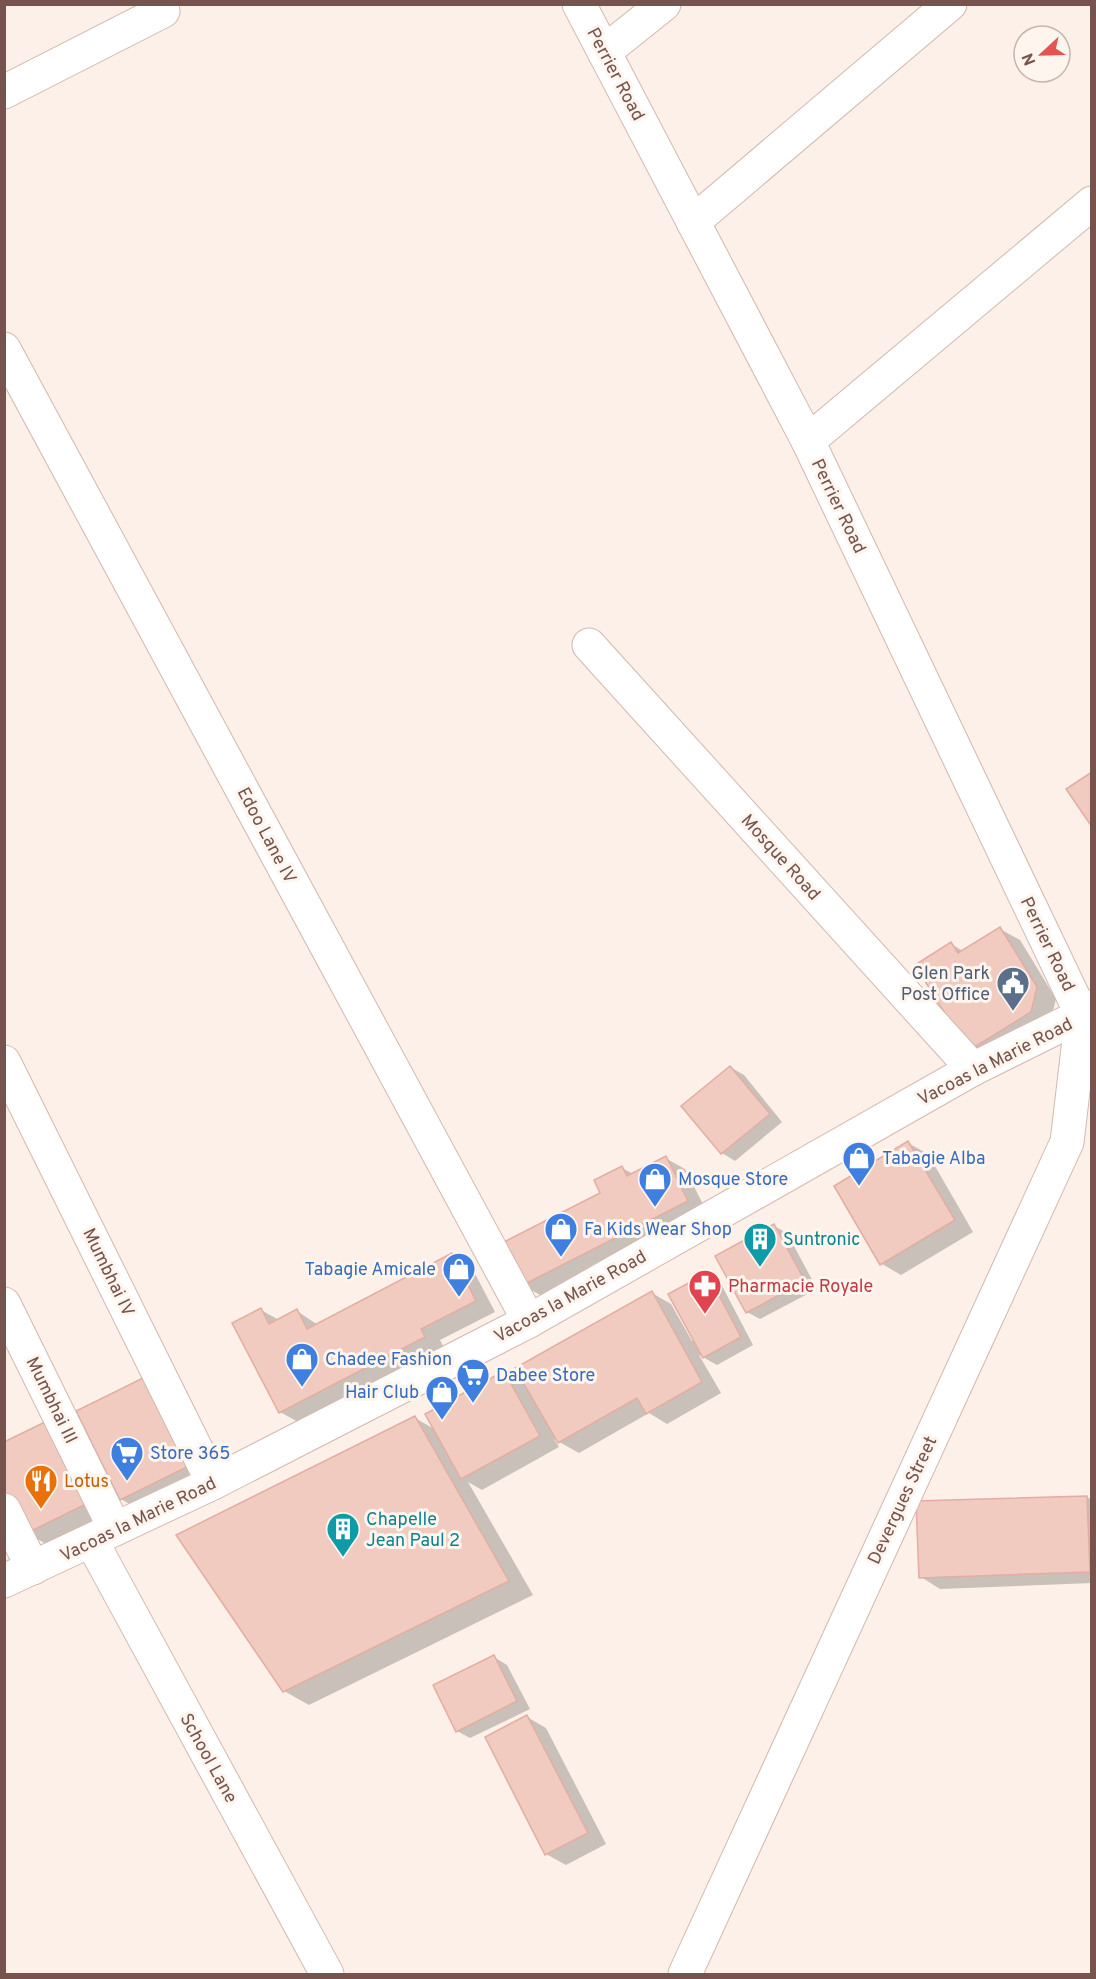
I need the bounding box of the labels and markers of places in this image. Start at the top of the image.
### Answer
place label: Glen Park Post Office [901,963,990,1007]
public building icon: Glen Park Post Office [995,965,1031,1012]
shop icon: Tabagie Alba [841,1140,877,1187]
place label: Tabagie Alba [882,1148,986,1171]
shop icon: Mosque Store [637,1161,673,1208]
place label: Mosque Store [678,1169,788,1192]
shop icon: Fa Kids Wear Shop [543,1211,579,1258]
place label: Fa Kids Wear Shop [584,1219,732,1242]
building icon: Suntronic [742,1221,778,1268]
place label: Suntronic [783,1229,860,1252]
shop icon: Tabagie Amicale [441,1251,477,1298]
place label: Tabagie Amicale [304,1259,436,1282]
pharmacy icon: Pharmacie Royale [687,1268,723,1315]
place label: Pharmacie Royale [728,1276,873,1299]
shop icon: Chadee Fashion [284,1341,320,1388]
place label: Chadee Fashion [325,1349,452,1372]
supermarket icon: Dabee Store [455,1357,491,1404]
place label: Dabee Store [496,1365,595,1388]
shop icon: Hair Club [424,1374,460,1421]
place label: Hair Club [345,1382,419,1405]
supermarket icon: Store 365 [109,1435,145,1482]
place label: Store 365 [150,1443,230,1466]
restaurant icon: Lotus [23,1463,59,1510]
place label: Lotus [64,1471,109,1494]
place label: Chapelle Jean Paul 2 [366,1509,460,1553]
building icon: Chapelle Jean Paul 2 [325,1511,361,1558]

